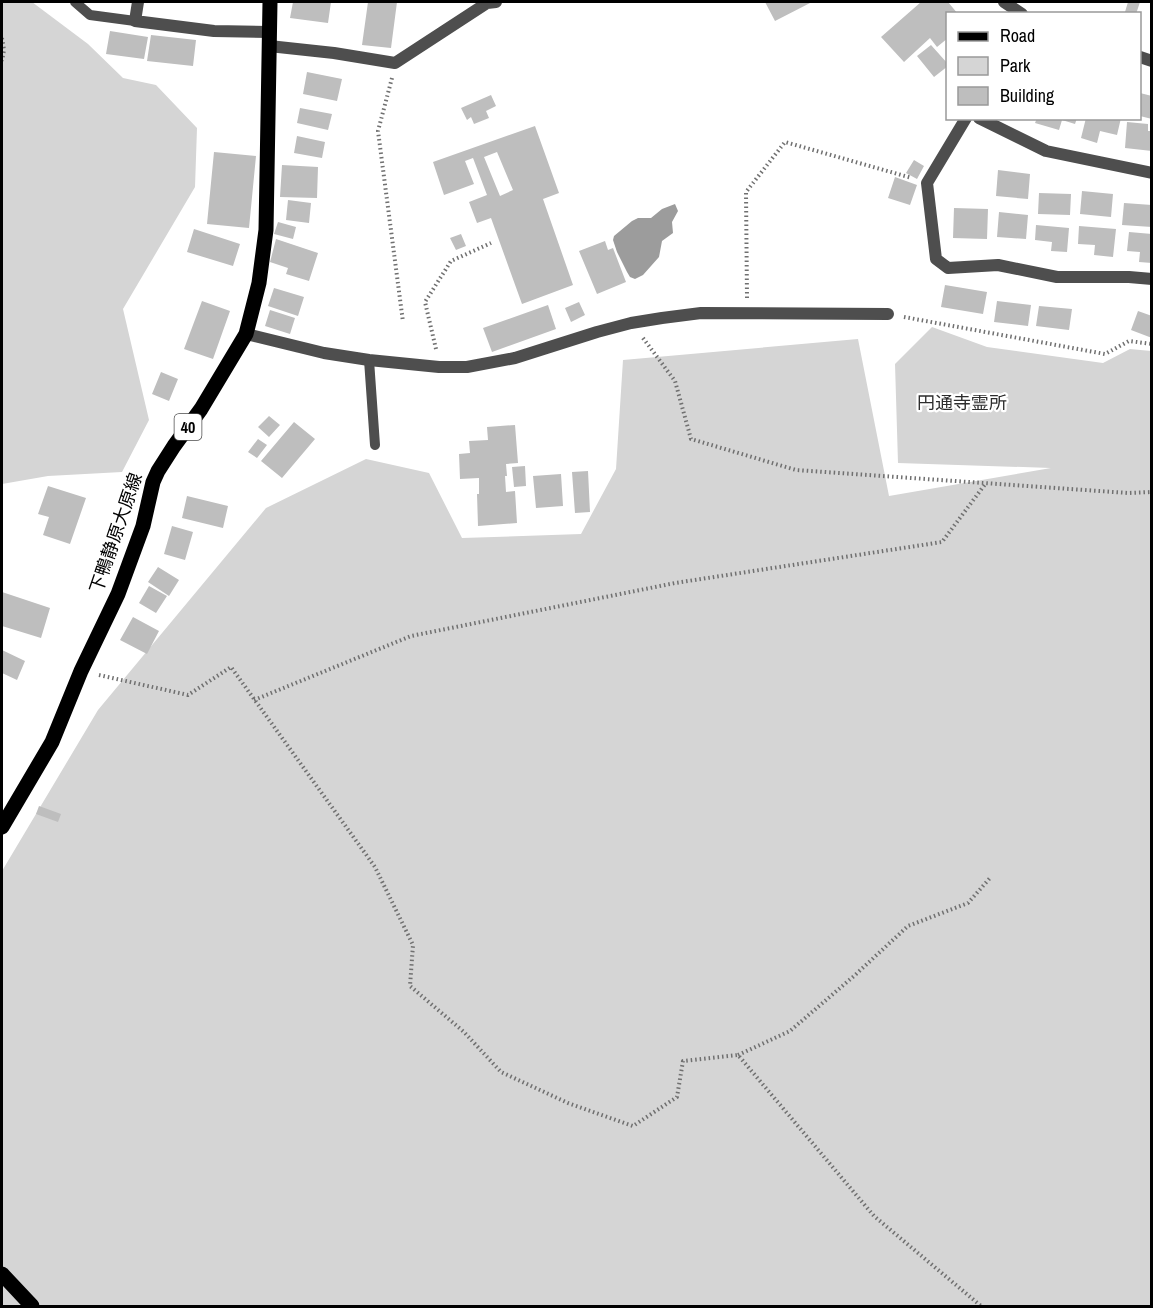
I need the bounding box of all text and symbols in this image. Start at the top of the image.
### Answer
legend [946,12,1141,120]
text: Road [1000,23,1035,48]
text: Park [1000,53,1031,78]
text: Building [1000,83,1055,108]
park label: 円通寺霊所 [917,390,1007,415]
road number: 40 [174,414,201,440]
street label: 下鴨静原大原線 [83,469,148,596]

